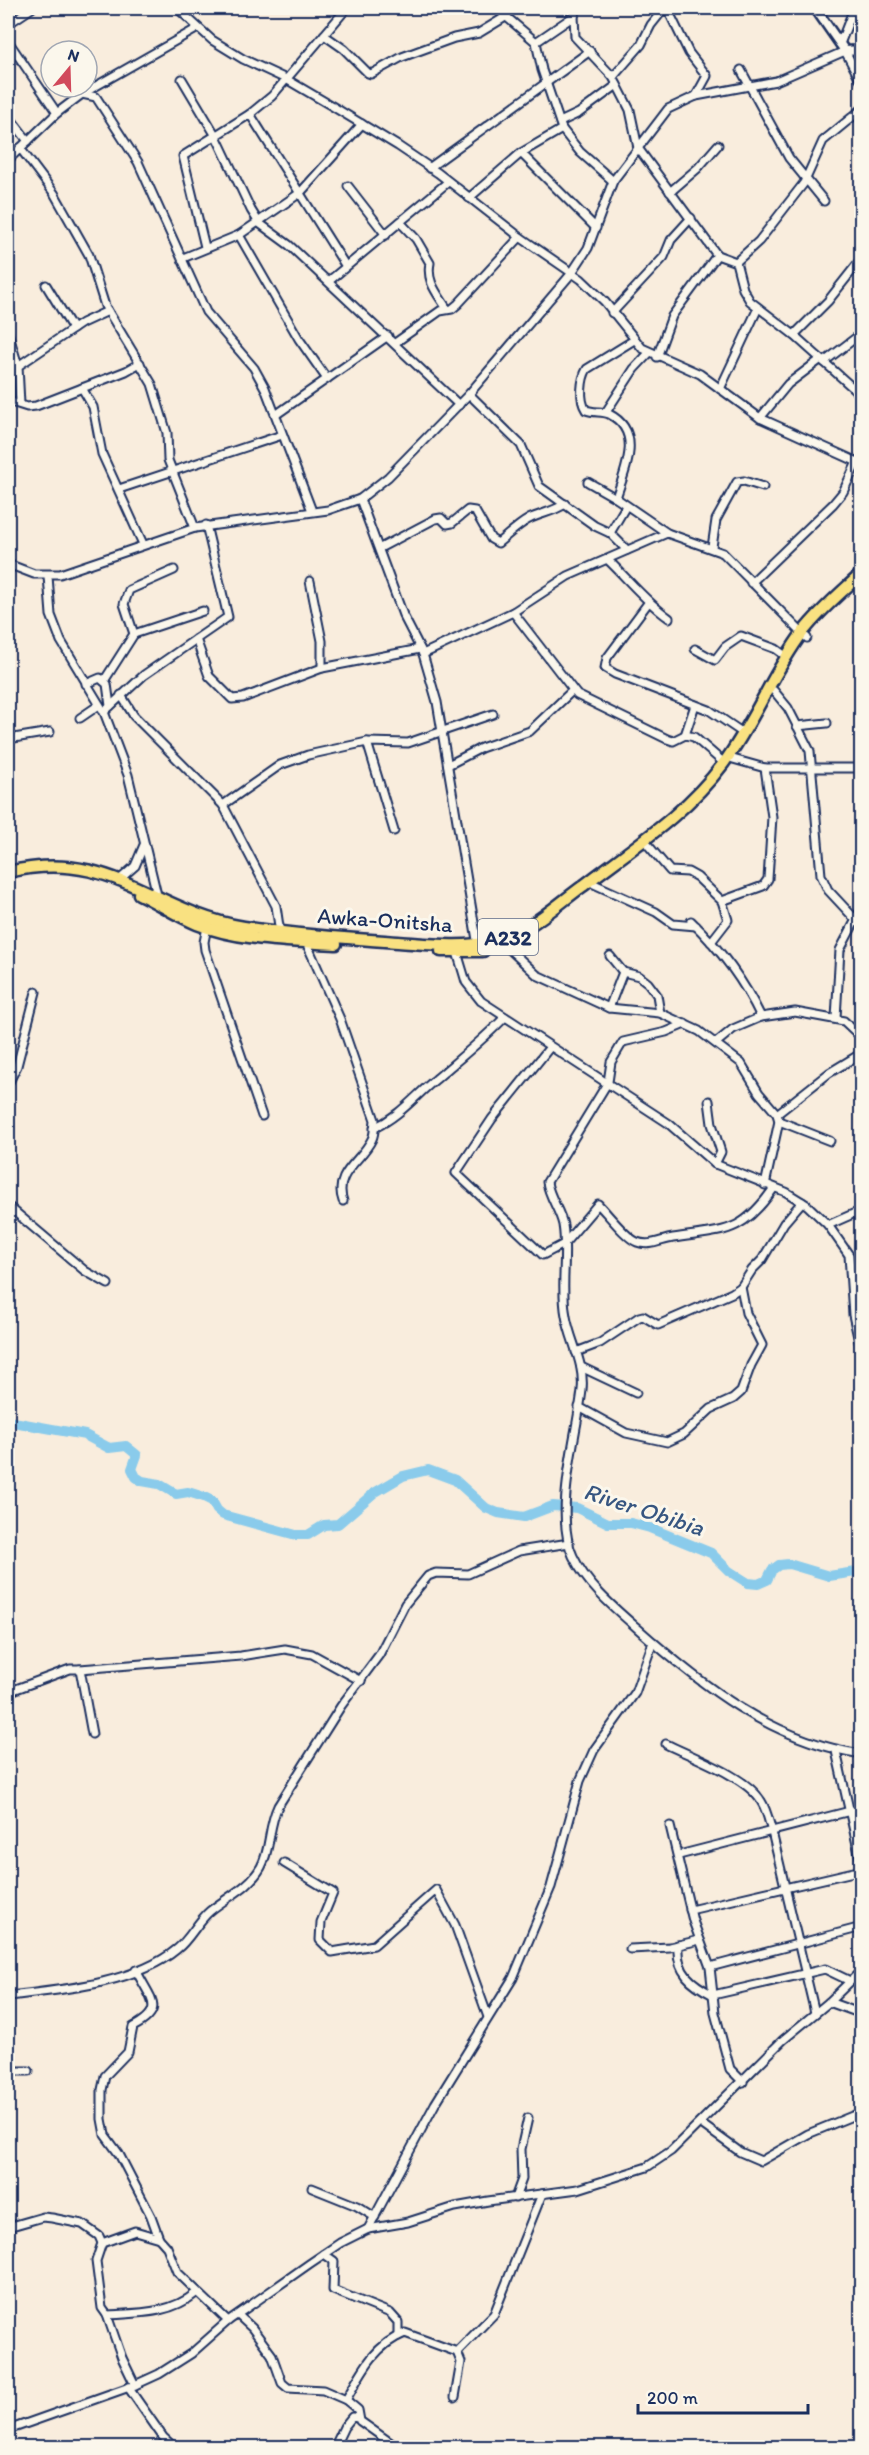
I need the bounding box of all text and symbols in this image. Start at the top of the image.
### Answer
north arrow [39,39,99,99]
text: N [66,45,82,66]
street label: Awka-Onitsha [317,902,454,938]
road number: A232 [478,919,538,955]
water label: River Obibia [581,1476,709,1542]
scale bar [638,2377,808,2415]
text: 200 m [647,2387,698,2409]

